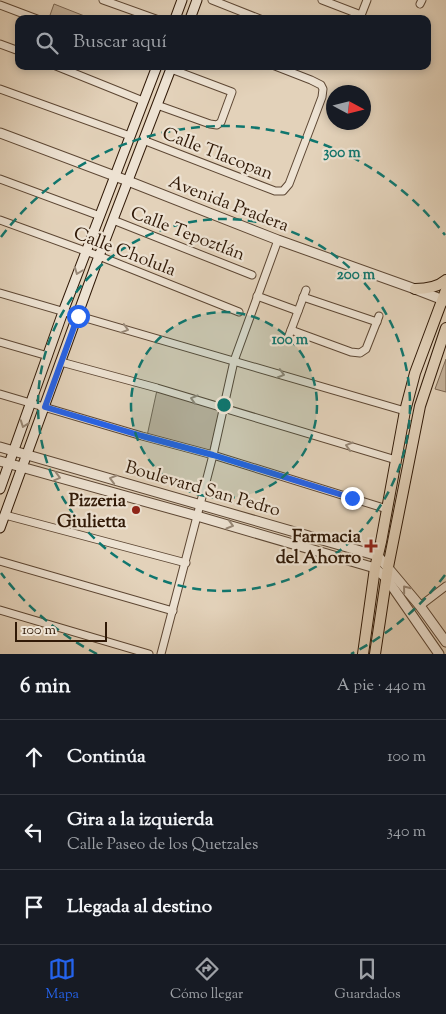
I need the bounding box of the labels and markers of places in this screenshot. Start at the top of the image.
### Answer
centre of rings [215,396,233,414]
place label: Pizzeria Giulietta [57,489,127,536]
marker: Pizzeria Giulietta [130,504,142,516]
place label: Farmacia del Ahorro [276,525,362,572]
marker: Farmacia del Ahorro [365,540,377,552]

